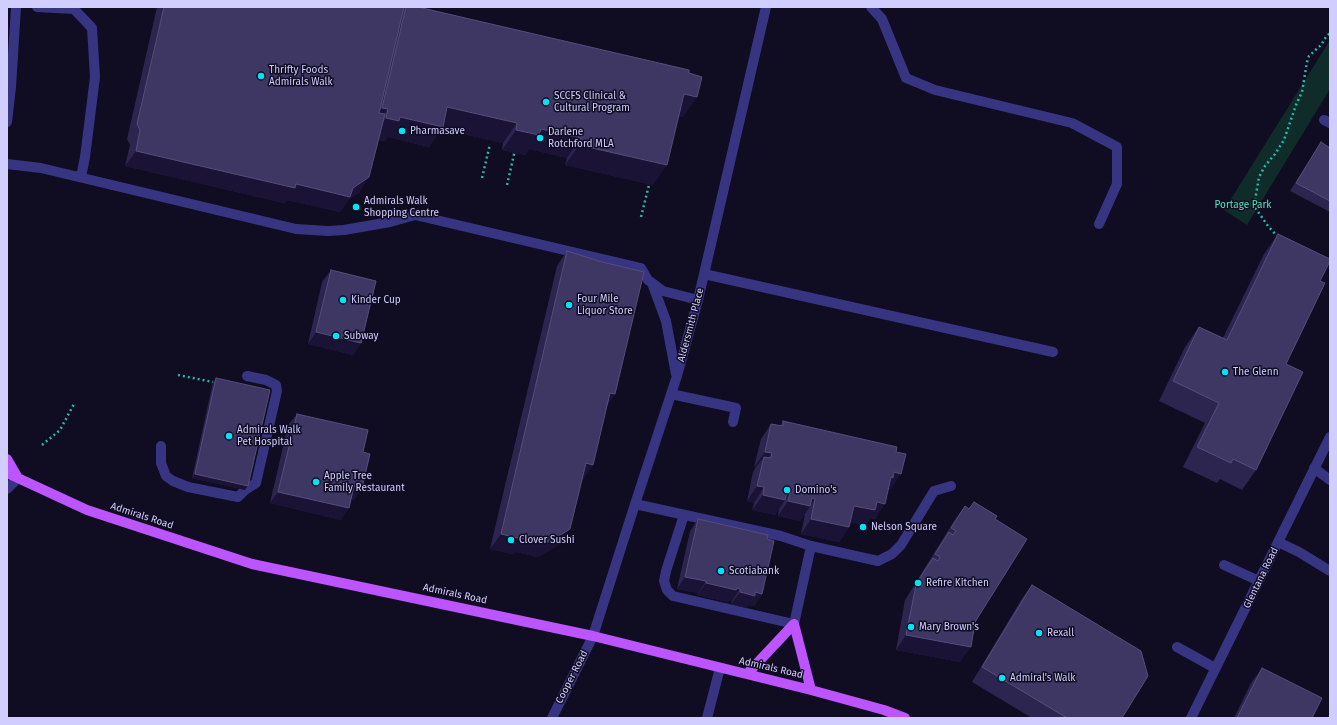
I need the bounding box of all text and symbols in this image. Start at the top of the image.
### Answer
place label: Thrifty Foods Admirals Walk [269,64,333,88]
marker: Thrifty Foods Admirals Walk [256,71,266,81]
place label: SCCFS Clinical & Cultural Program [554,90,630,114]
marker: SCCFS Clinical & Cultural Program [541,97,551,107]
place label: Pharmasave [410,125,465,137]
marker: Pharmasave [397,126,407,136]
place label: Darlene Rotchford MLA [548,126,614,150]
marker: Darlene Rotchford MLA [535,133,545,143]
place label: Admirals Walk Shopping Centre [364,195,439,218]
park label: Portage Park [1215,199,1271,211]
marker: Admirals Walk Shopping Centre [351,202,361,212]
street label: Aldersmith Place [675,287,707,363]
place label: Four Mile Liquor Store [577,293,633,316]
place label: Kinder Cup [351,294,401,306]
marker: Kinder Cup [338,295,348,305]
marker: Four Mile Liquor Store [564,300,574,310]
place label: Subway [344,330,378,342]
marker: Subway [331,331,341,341]
place label: The Glenn [1233,366,1278,378]
marker: The Glenn [1220,367,1230,377]
place label: Admirals Walk Pet Hospital [237,424,301,448]
marker: Admirals Walk Pet Hospital [224,431,234,441]
place label: Apple Tree Family Restaurant [324,470,405,494]
marker: Apple Tree Family Restaurant [311,477,321,487]
place label: Domino's [795,484,837,496]
marker: Domino's [782,485,792,495]
street label: Admirals Road [109,500,175,532]
place label: Nelson Square [871,521,937,533]
marker: Nelson Square [858,522,868,532]
place label: Clover Sushi [519,534,575,546]
marker: Clover Sushi [506,535,516,545]
street label: Glentana Road [1241,545,1281,611]
place label: Scotiabank [729,565,779,577]
marker: Scotiabank [716,566,726,576]
place label: Refire Kitchen [926,577,989,589]
marker: Refire Kitchen [913,578,923,588]
street label: Admirals Road [422,581,488,607]
place label: Mary Brown's [919,621,979,633]
marker: Mary Brown's [906,622,916,632]
place label: Rexall [1047,627,1074,639]
marker: Rexall [1034,628,1044,638]
street label: Cooper Road [553,648,591,706]
street label: Admirals Road [738,655,804,681]
place label: Admiral's Walk [1010,672,1075,684]
marker: Admiral's Walk [997,673,1007,683]

